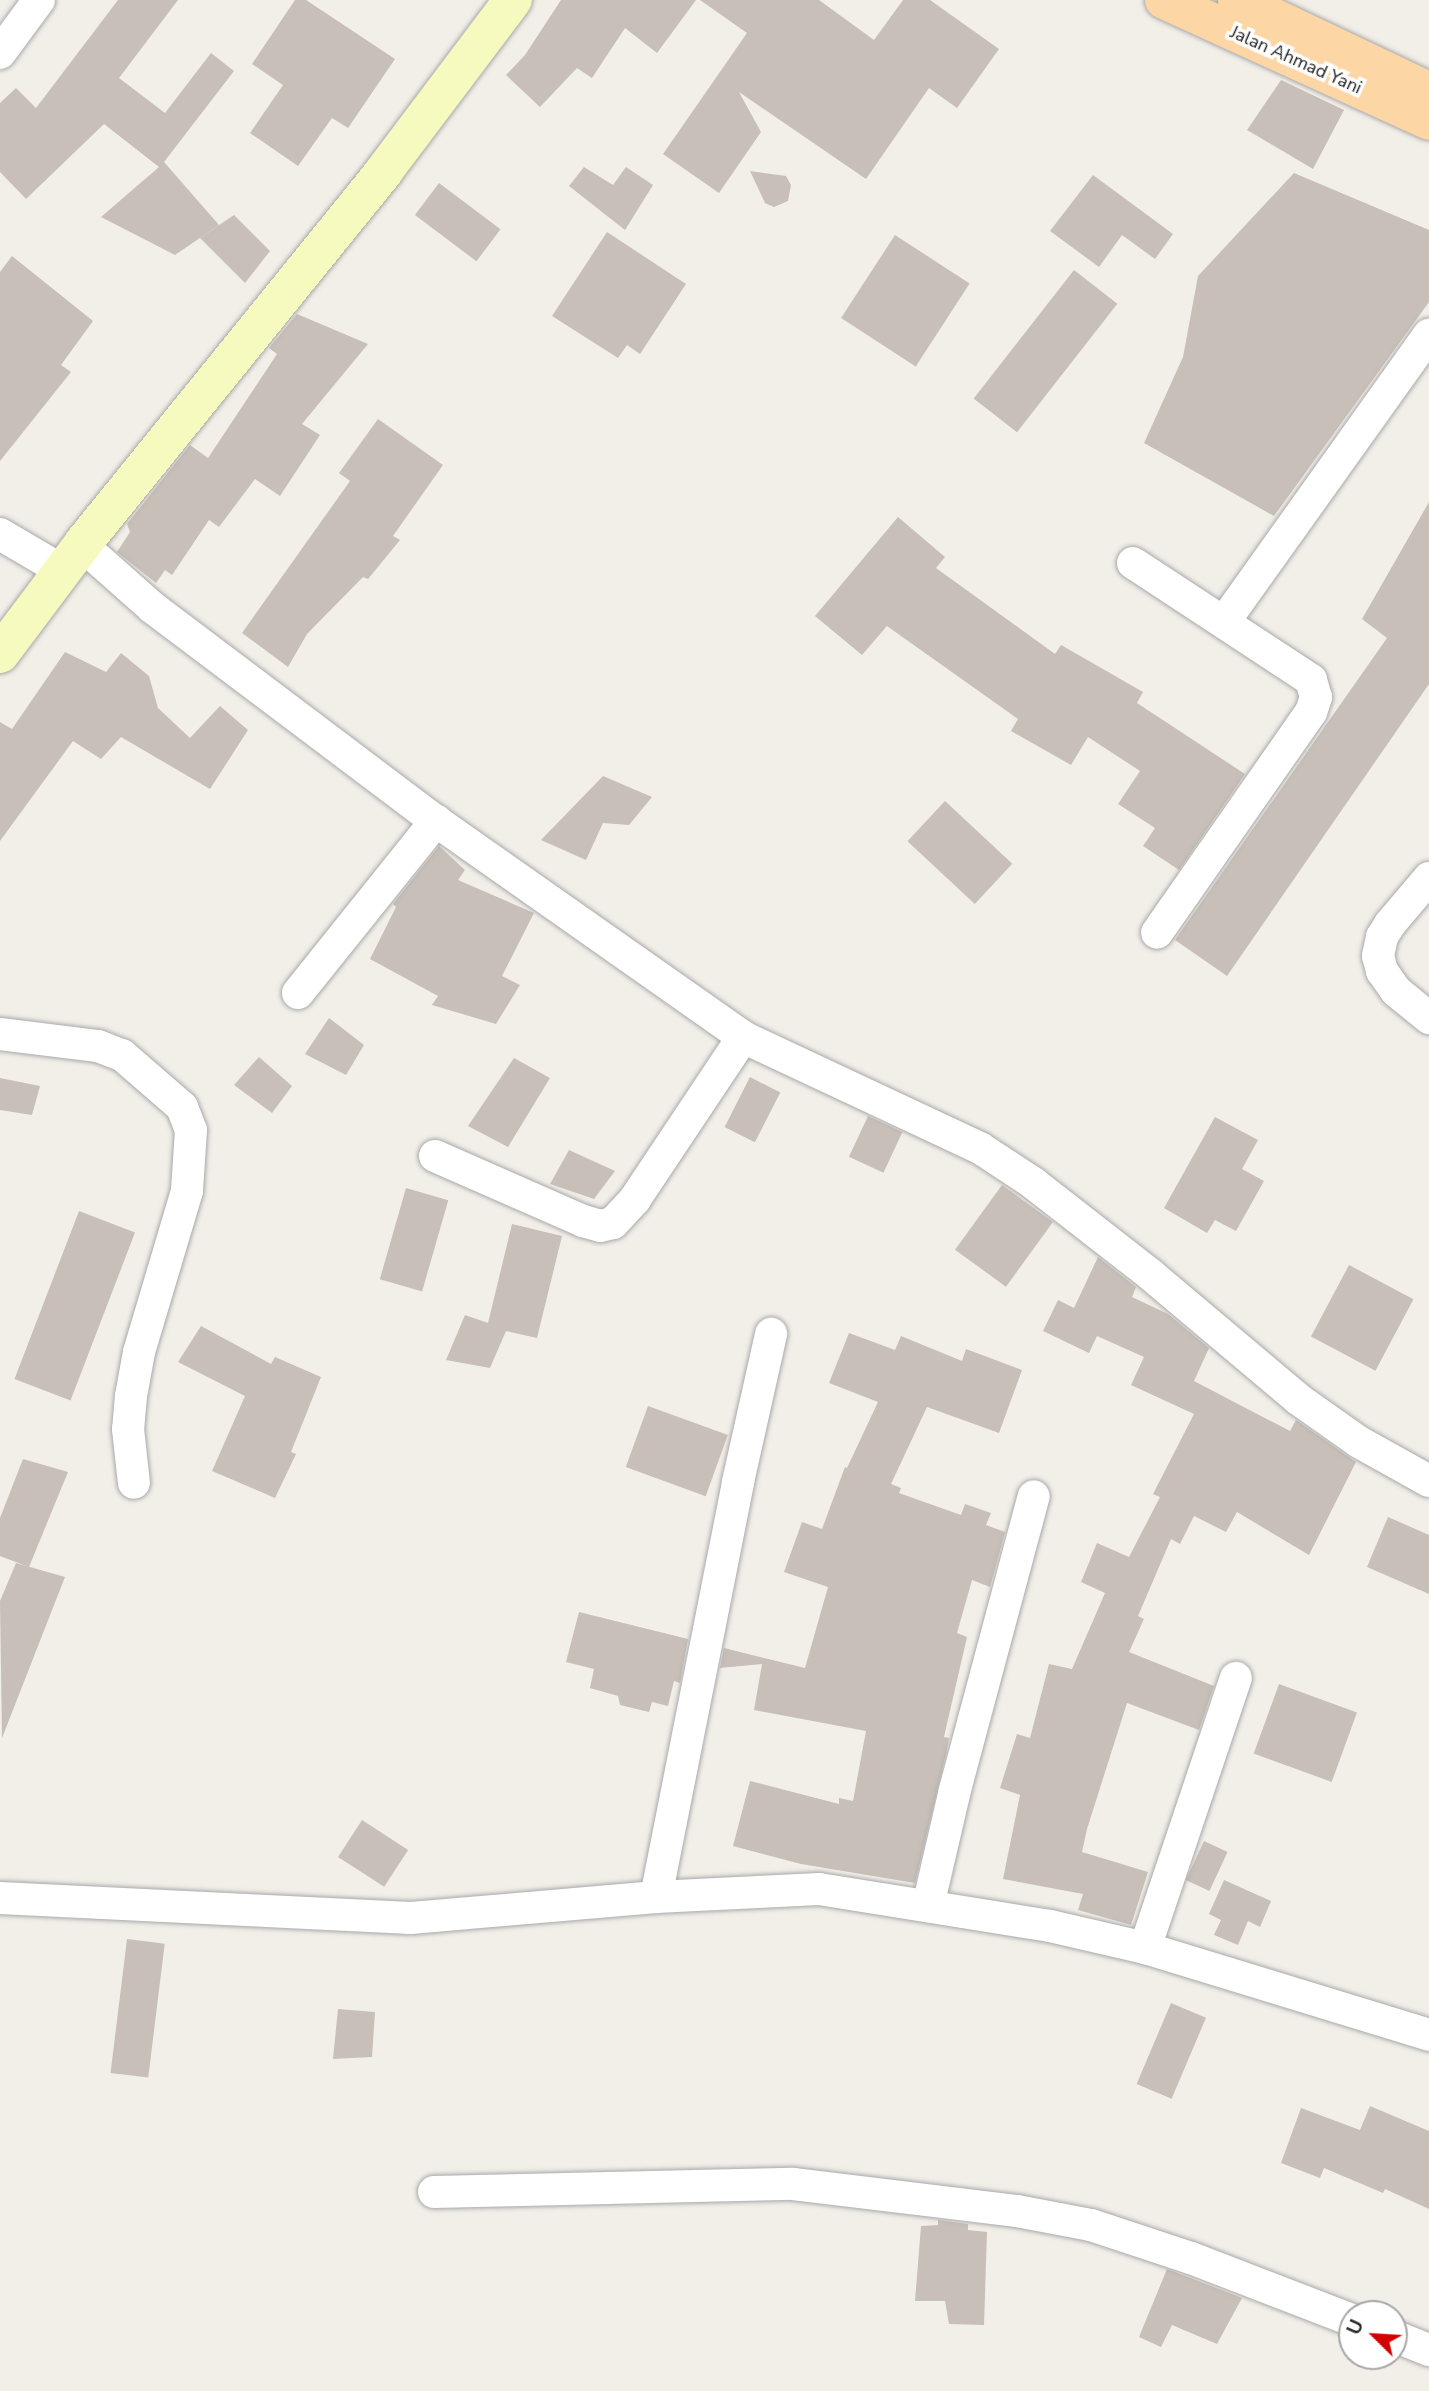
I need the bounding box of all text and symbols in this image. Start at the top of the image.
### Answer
street label: Jalan Ahmad Yani [1227,21,1365,99]
north arrow [1338,2300,1408,2370]
text: U [1341,2316,1370,2339]

